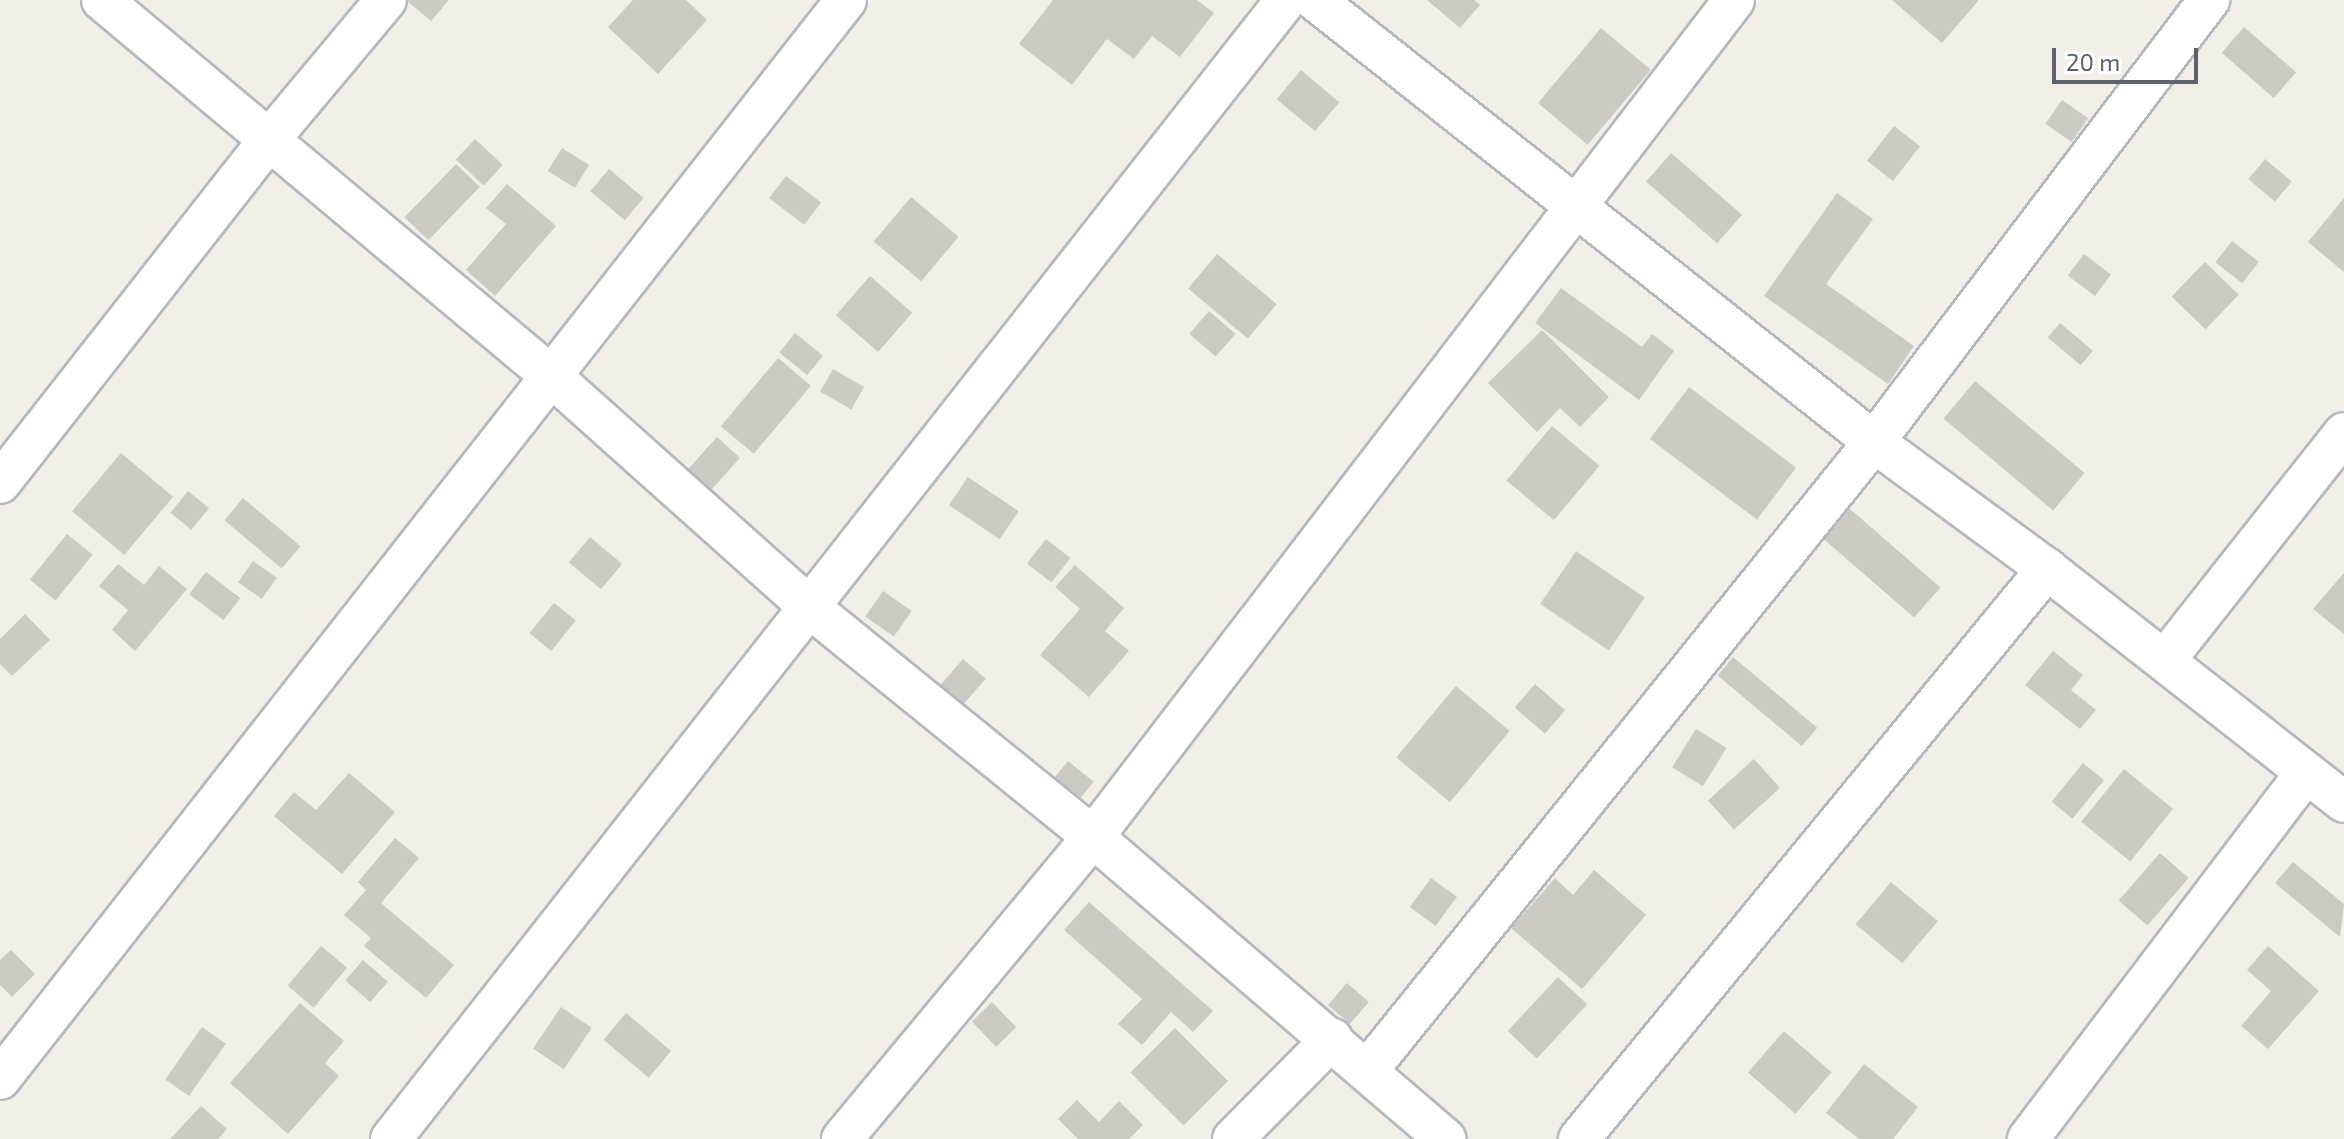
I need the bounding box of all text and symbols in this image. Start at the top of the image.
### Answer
scale bar [2056,32,2202,82]
text: 20 m [2066,47,2120,76]

